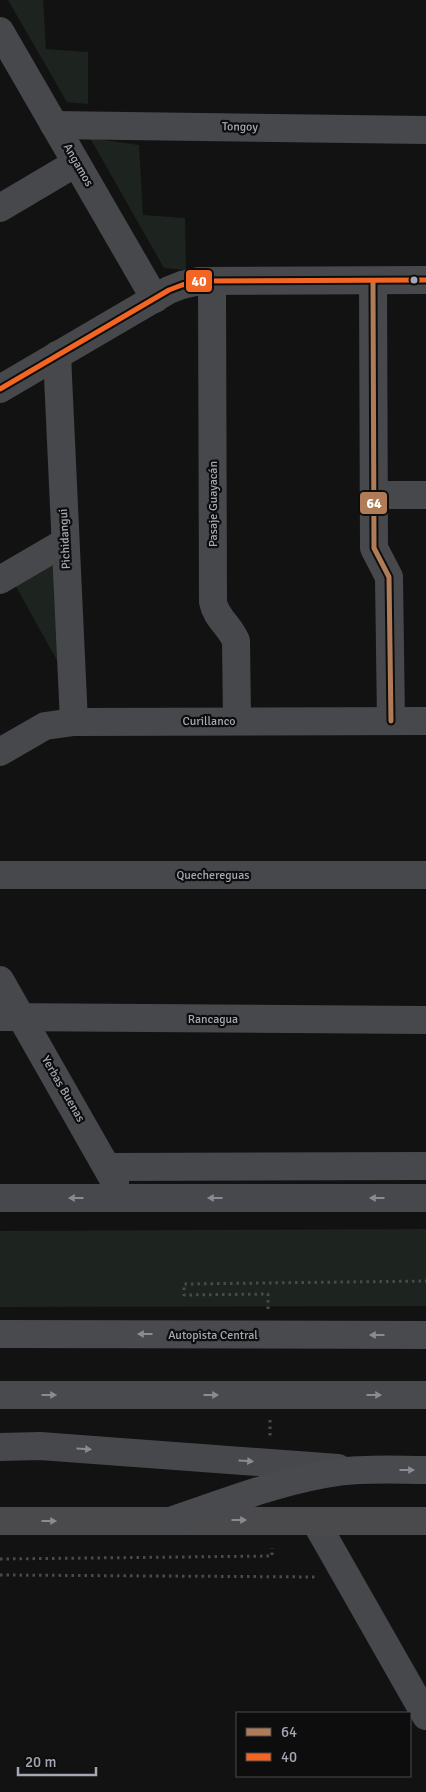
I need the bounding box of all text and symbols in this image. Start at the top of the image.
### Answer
street label: Tongoy [222,119,258,135]
street label: Angamos [60,141,96,189]
line badge: 40 [185,269,213,293]
text: 40 [191,273,207,290]
unlabelled marker [409,275,419,285]
street label: Pasaje Guayacán [206,461,221,547]
line badge: 64 [359,491,388,515]
text: 64 [366,495,382,512]
street label: Pichidangui [56,508,74,570]
street label: Curillanco [182,714,236,729]
street label: Quechereguas [177,868,249,883]
street label: Rancagua [188,1012,238,1027]
street label: Yerbas Buenas [38,1053,88,1125]
one-way arrow [68,1194,84,1202]
one-way arrow [207,1194,223,1202]
one-way arrow [369,1194,385,1202]
street label: Autopista Central [168,1328,258,1343]
one-way arrow [137,1330,153,1338]
one-way arrow [369,1331,385,1339]
one-way arrow [41,1391,57,1399]
one-way arrow [203,1391,219,1399]
one-way arrow [366,1391,382,1399]
one-way arrow [76,1446,92,1454]
one-way arrow [238,1458,254,1466]
one-way arrow [399,1466,415,1474]
one-way arrow [232,1516,248,1524]
one-way arrow [41,1517,57,1525]
legend [236,1712,411,1777]
text: 64 [281,1723,297,1741]
scale bar [18,1744,95,1776]
text: 40 [281,1748,297,1766]
text: 20 m [25,1753,56,1771]

